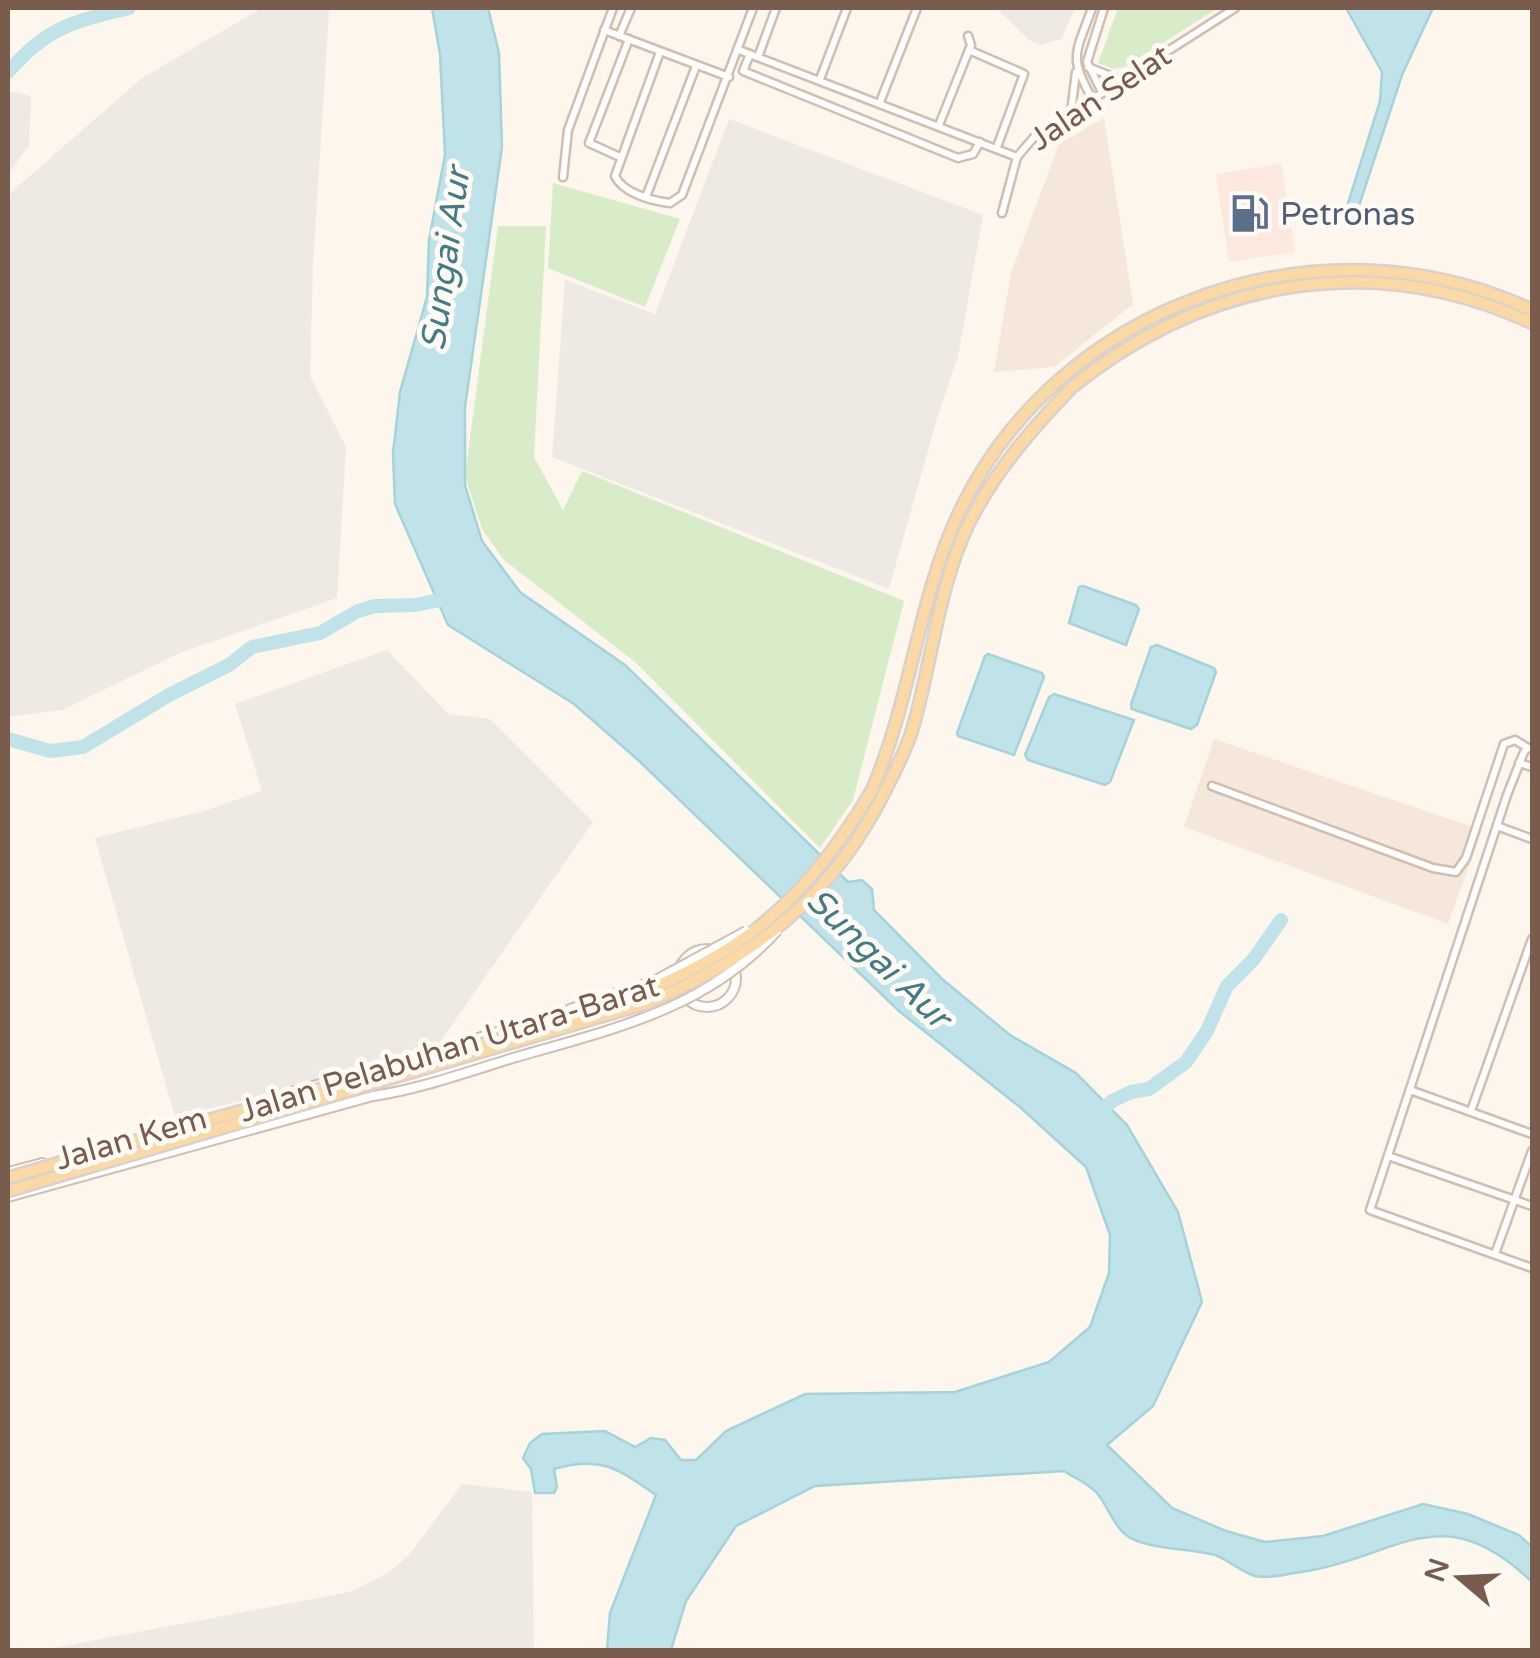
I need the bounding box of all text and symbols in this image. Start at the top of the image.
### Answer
street label: Jalan Selat [1023,37,1178,159]
water label: Sungai Aur [412,161,480,353]
fuel station icon: Petronas [1229,193,1271,235]
place label: Petronas [1280,196,1415,234]
water label: Sungai Aur [798,880,962,1041]
street label: Jalan Pelabuhan Utara-Barat [235,967,664,1131]
street label: Jalan Kem [51,1099,211,1179]
north arrow [1410,1528,1510,1628]
text: N [1418,1554,1457,1586]

